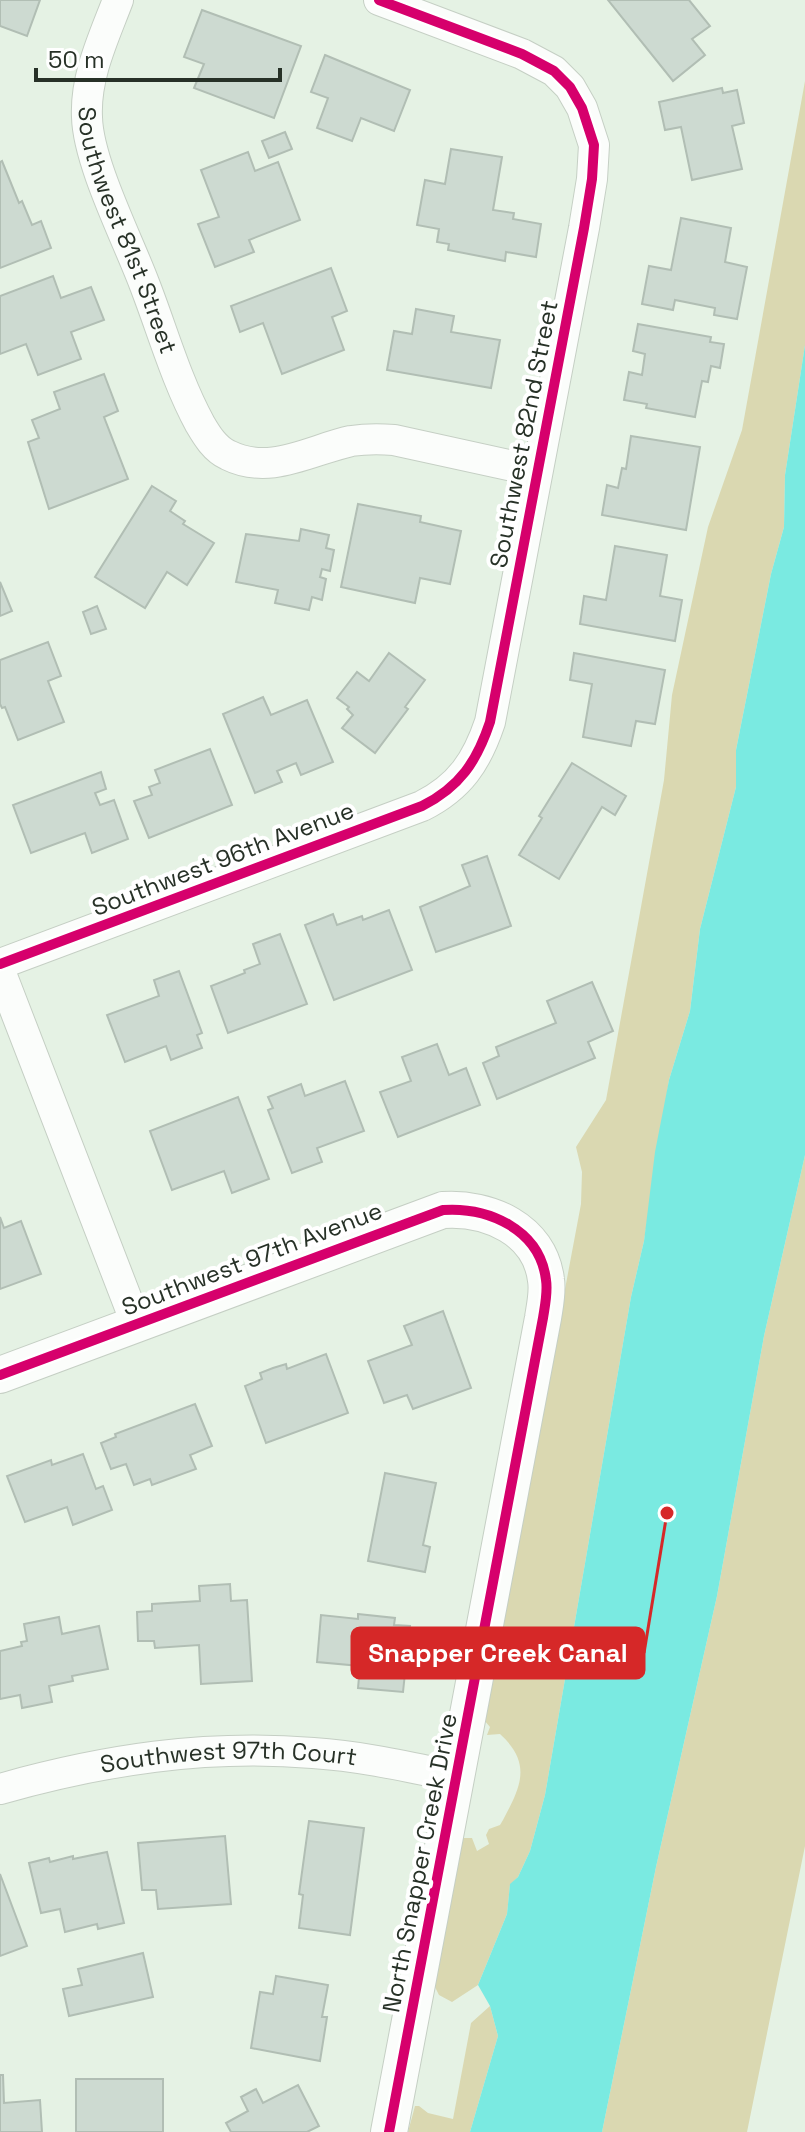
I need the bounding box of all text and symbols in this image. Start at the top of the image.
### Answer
scale bar [36,32,280,82]
text: 50 m [48,44,105,75]
street label: Southwest 81st Street [72,106,184,358]
street label: Southwest 82nd Street [482,298,565,570]
street label: Southwest 96th Avenue [87,794,358,923]
street label: Southwest 97th Avenue [117,1194,387,1323]
callout: Snapper Creek Canal [352,1628,644,1678]
text: Snapper Creek Canal [368,1636,628,1670]
street label: North Snapper Creek Drive [375,1711,464,2015]
street label: Southwest 97th Court [98,1734,359,1780]

